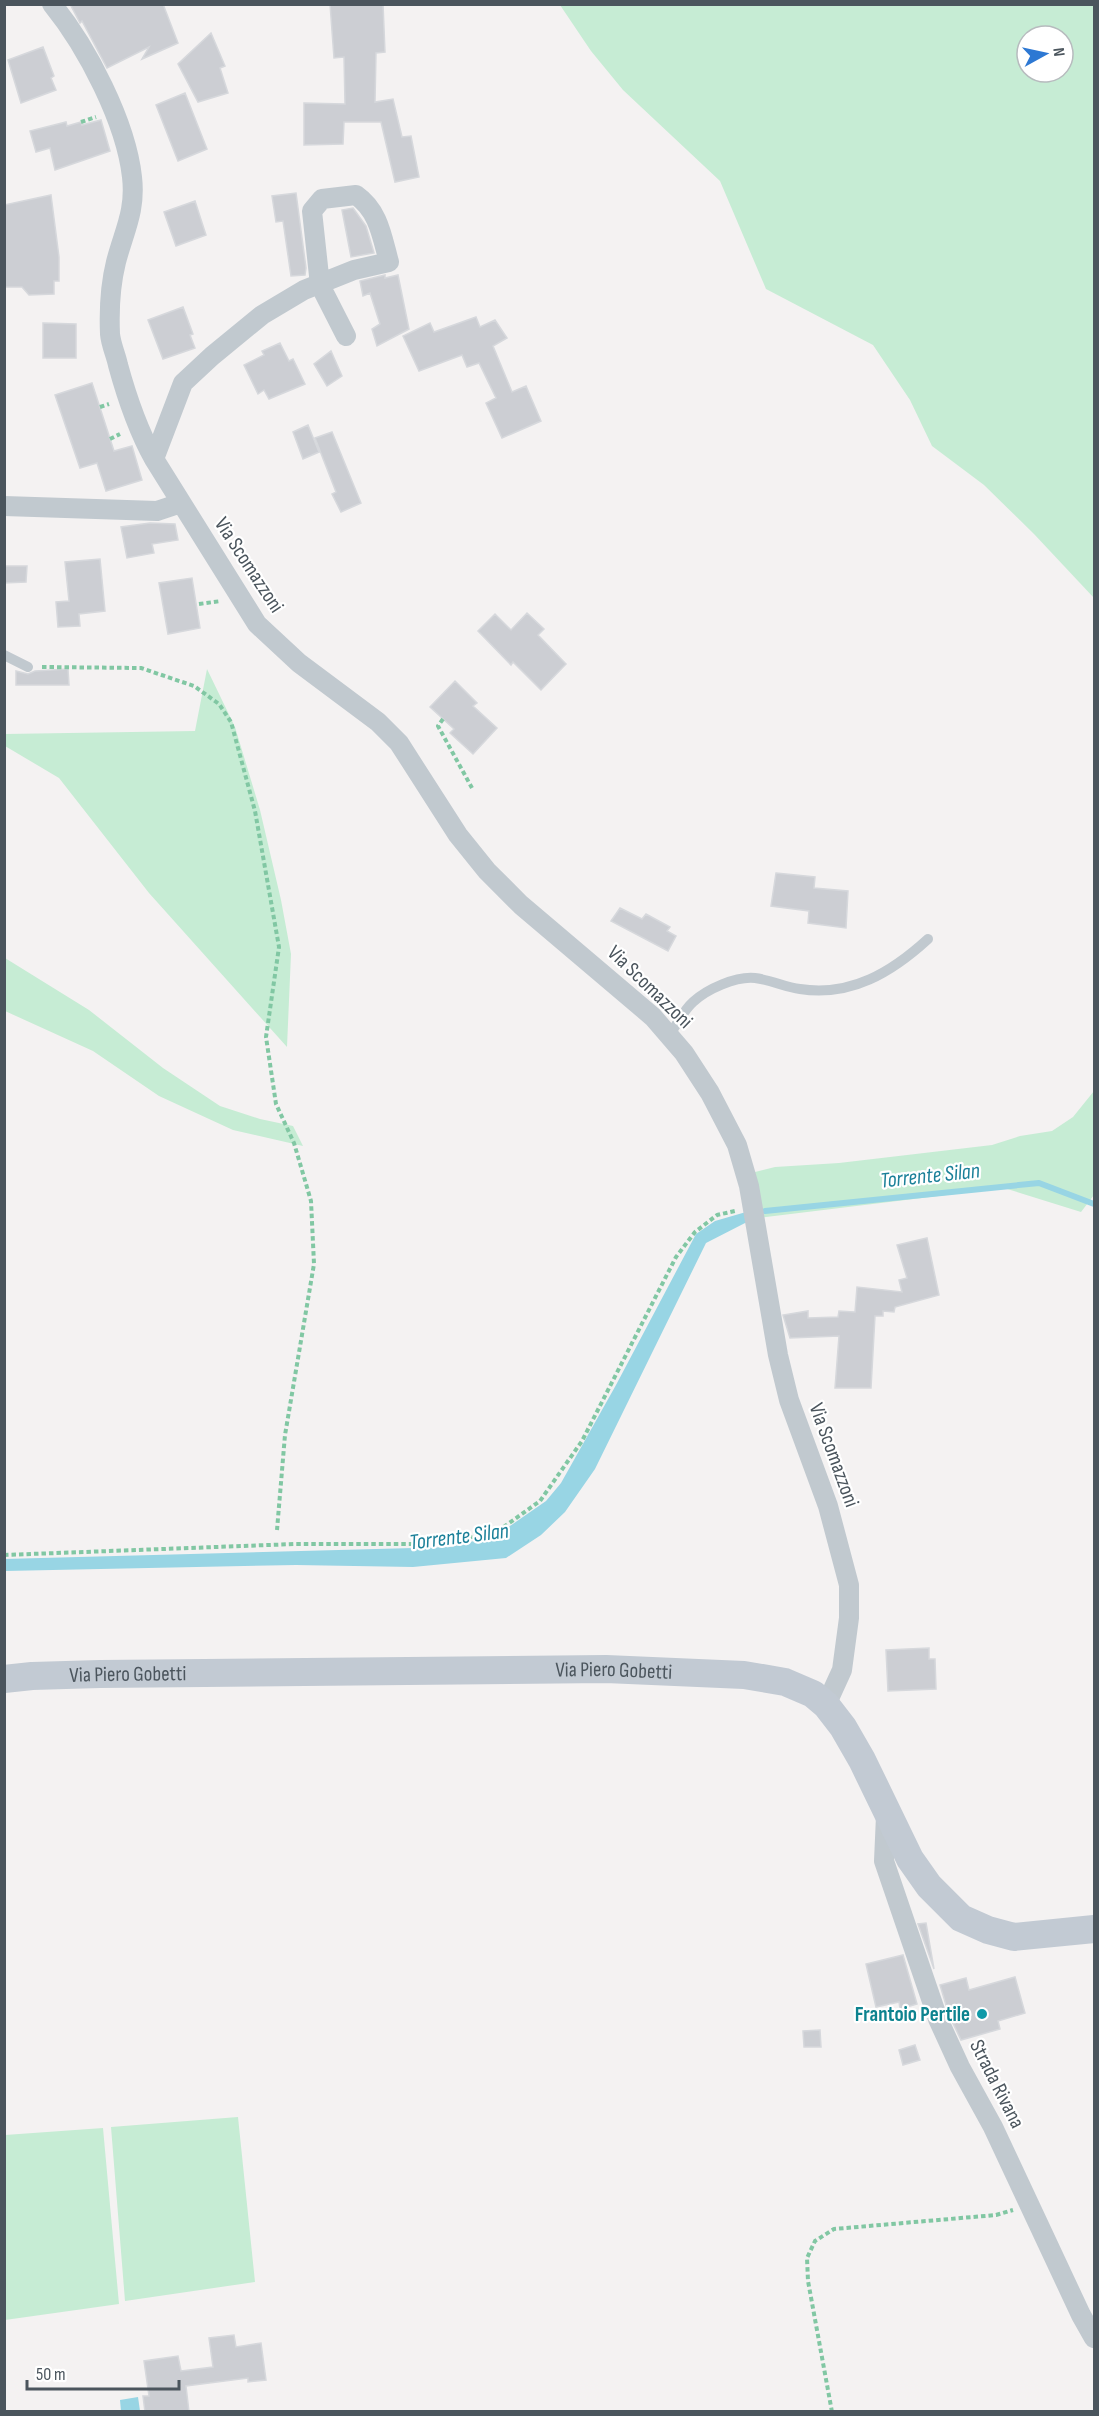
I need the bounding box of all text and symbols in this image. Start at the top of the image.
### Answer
north arrow [1015,24,1075,84]
text: N [1048,47,1068,58]
street label: Via Scomazzoni [209,513,289,617]
street label: Via Scomazzoni [602,940,698,1034]
water label: Torrente Silan [879,1157,981,1195]
street label: Via Scomazzoni [804,1400,864,1510]
water label: Torrente Silan [408,1518,510,1556]
street label: Via Piero Gobetti [555,1656,673,1684]
street label: Via Piero Gobetti [69,1661,186,1687]
place label: Frantoio Pertile [855,2002,970,2027]
marker: Frantoio Pertile [975,2007,989,2021]
street label: Strada Rivana [964,2036,1030,2132]
scale bar [27,2353,178,2391]
text: 50 m [36,2364,66,2385]

